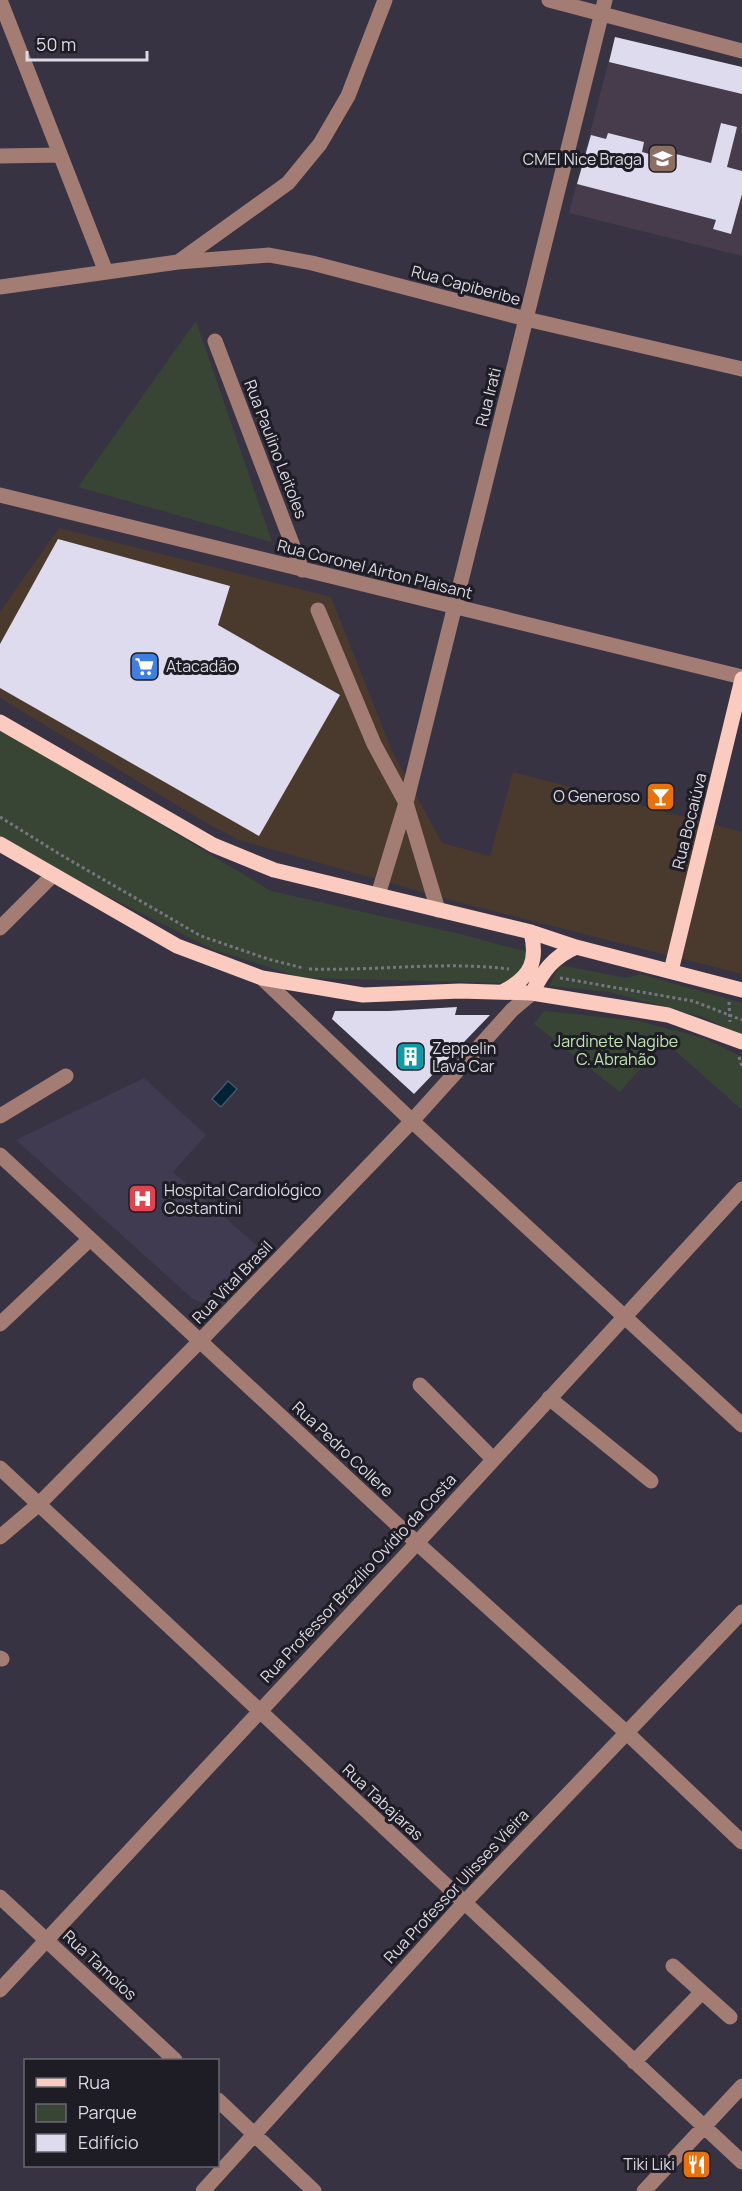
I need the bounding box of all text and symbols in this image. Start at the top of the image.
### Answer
scale bar [27,24,147,62]
text: 50 m [36,32,76,56]
school or university icon: CMEI Nice Braga [647,143,679,175]
place label: CMEI Nice Braga [523,148,642,170]
street label: Rua Capiberibe [409,260,523,310]
street label: Rua Irati [470,365,506,429]
street label: Rua Paulino Leitoles [239,376,313,522]
street label: Rua Coronel Airton Plaisant [275,534,475,604]
supermarket icon: Atacadão [129,650,161,682]
place label: Atacadão [166,655,237,677]
street label: Rua Bocaiúva [666,771,712,871]
bar icon: O Generoso [645,780,677,812]
place label: O Generoso [553,785,640,807]
park label: Jardinete Nagibe C. Abrahão [554,1030,678,1070]
place label: Zeppelin Lava Car [432,1037,496,1077]
building icon: Zeppelin Lava Car [395,1041,427,1073]
place label: Hospital Cardiológico Costantini [164,1179,321,1219]
hospital icon: Hospital Cardiológico Costantini [127,1183,159,1215]
street label: Rua Vital Brasil [187,1236,277,1328]
street label: Rua Pedro Collere [288,1396,398,1502]
street label: Rua Professor Brazílio Ovídio da Costa [255,1469,461,1687]
street label: Rua Tabajaras [338,1759,428,1845]
street label: Rua Professor Ulisses Vieira [379,1804,533,1968]
street label: Rua Tamoios [58,1925,142,2005]
legend [24,2059,219,2167]
text: Rua [78,2070,110,2094]
text: Parque [78,2100,137,2124]
text: Edifício [78,2130,139,2154]
restaurant icon: Tiki Liki [680,2148,712,2180]
place label: Tiki Liki [623,2153,675,2175]

